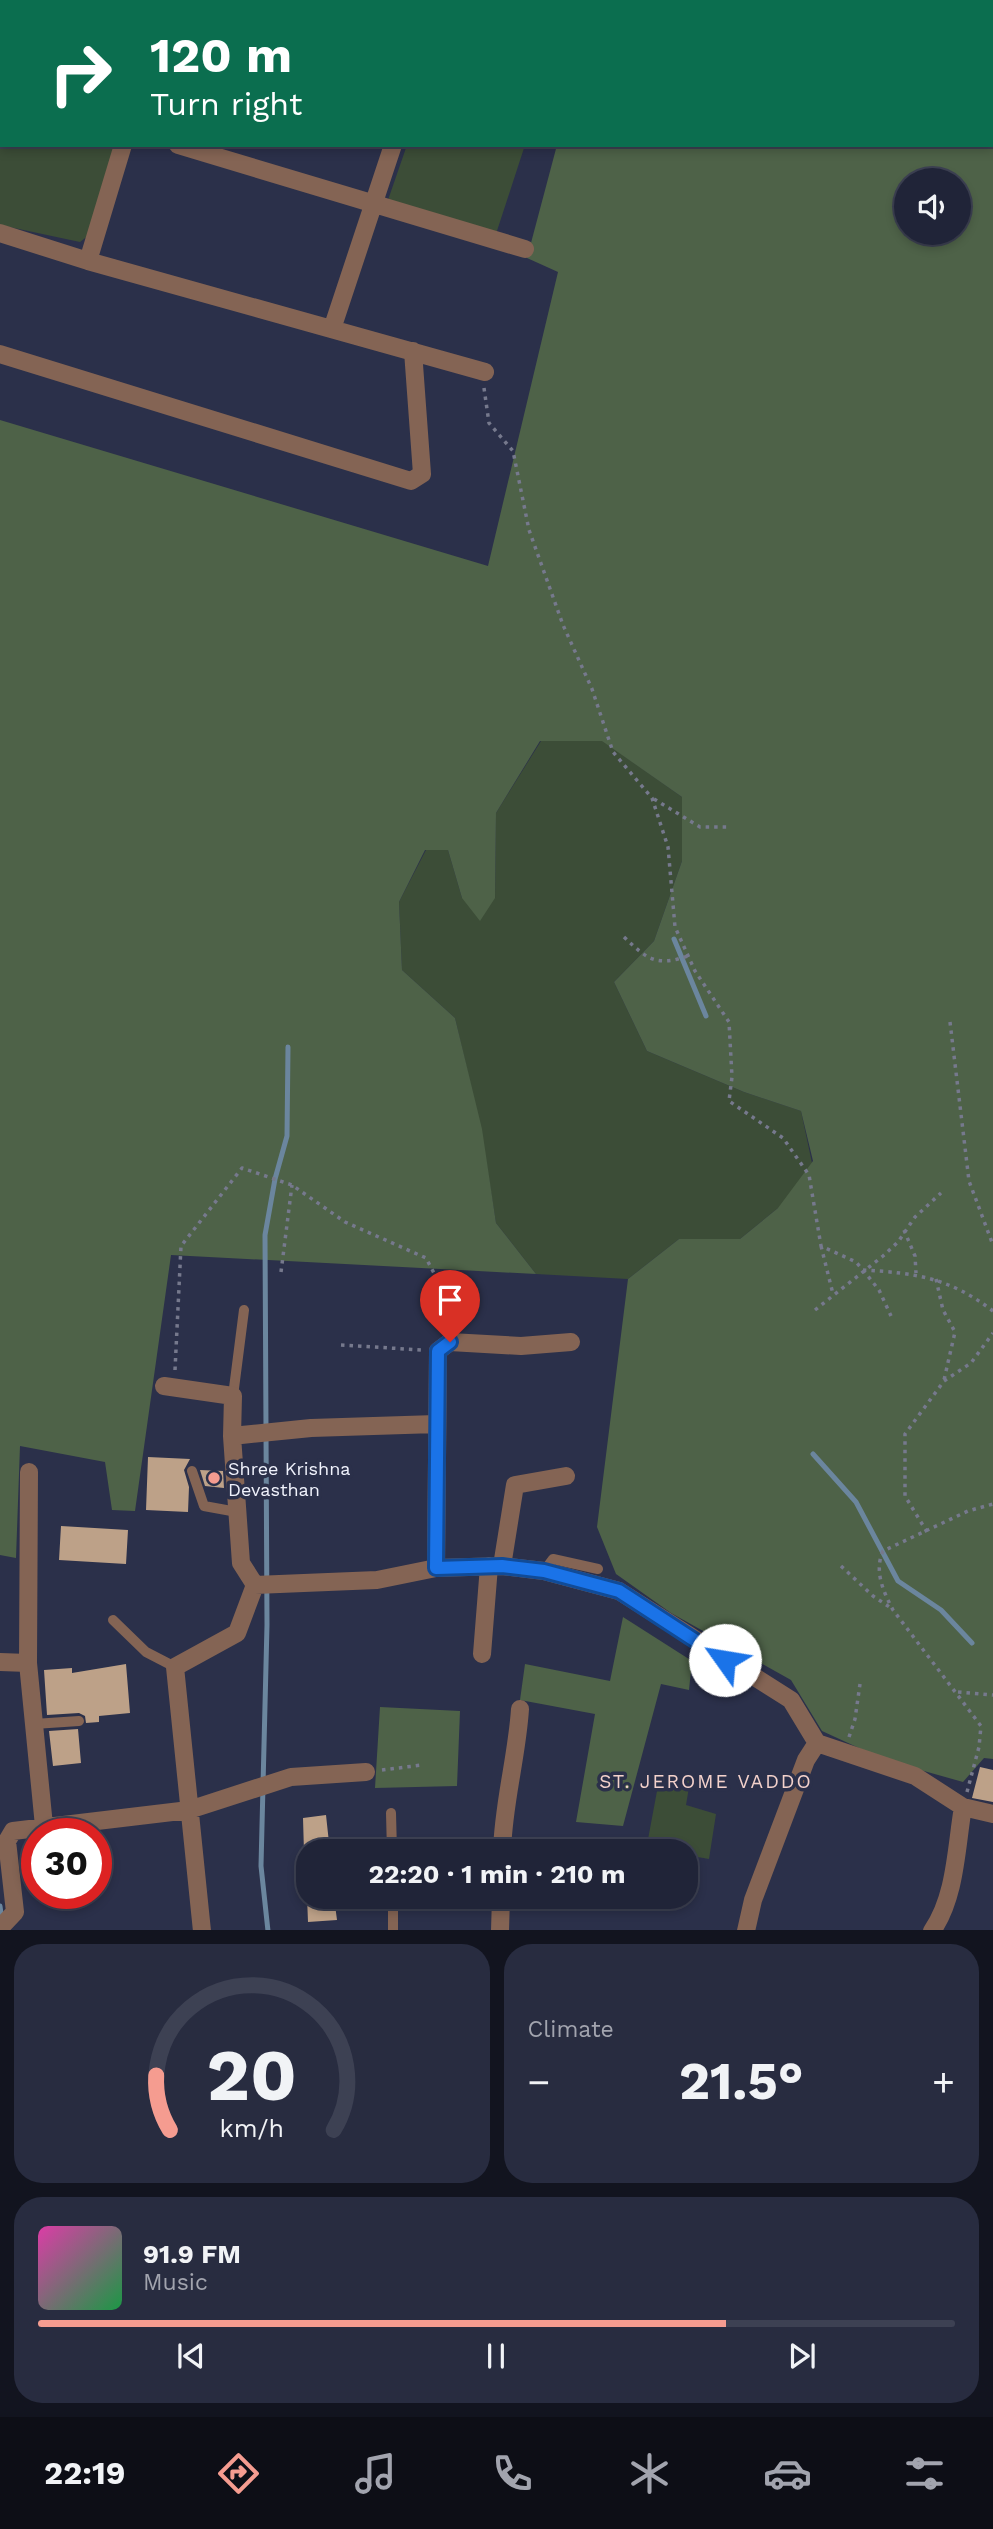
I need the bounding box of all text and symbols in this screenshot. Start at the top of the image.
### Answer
text: 120 m [150,26,292,84]
icon: right [35,28,126,119]
text: Turn right [150,85,302,123]
map controls [894,168,971,245]
button: sound [894,168,971,245]
pin [420,1270,480,1342]
icon: arrive [431,1281,469,1319]
place label: Shree Krishna Devasthan [228,1458,351,1500]
marker: Shree Krishna Devasthan [206,1470,222,1486]
position arrow [688,1623,762,1697]
district label: ST. JEROME VADDO [599,1770,813,1793]
speed limit sign: 30 [21,1818,112,1909]
text: 22:20 · 1 min · 210 m [368,1859,626,1889]
text: Climate [528,2016,614,2043]
text: 20 [207,2032,297,2118]
text: 21.5° [679,2051,804,2112]
text: − [528,2060,550,2104]
text: + [932,2060,955,2104]
text: km/h [220,2113,284,2142]
text: 91.9 FM [143,2239,241,2269]
text: Music [143,2269,208,2296]
icon: previous [172,2337,210,2375]
icon: pause [477,2337,515,2375]
icon: next [783,2337,821,2375]
icon: directions [214,2449,263,2498]
icon: music [351,2449,400,2498]
icon: phone [488,2449,537,2498]
icon: climate [625,2449,674,2498]
icon: car [763,2449,812,2498]
icon: filters [900,2449,949,2498]
text: 22:19 [44,2454,125,2492]

